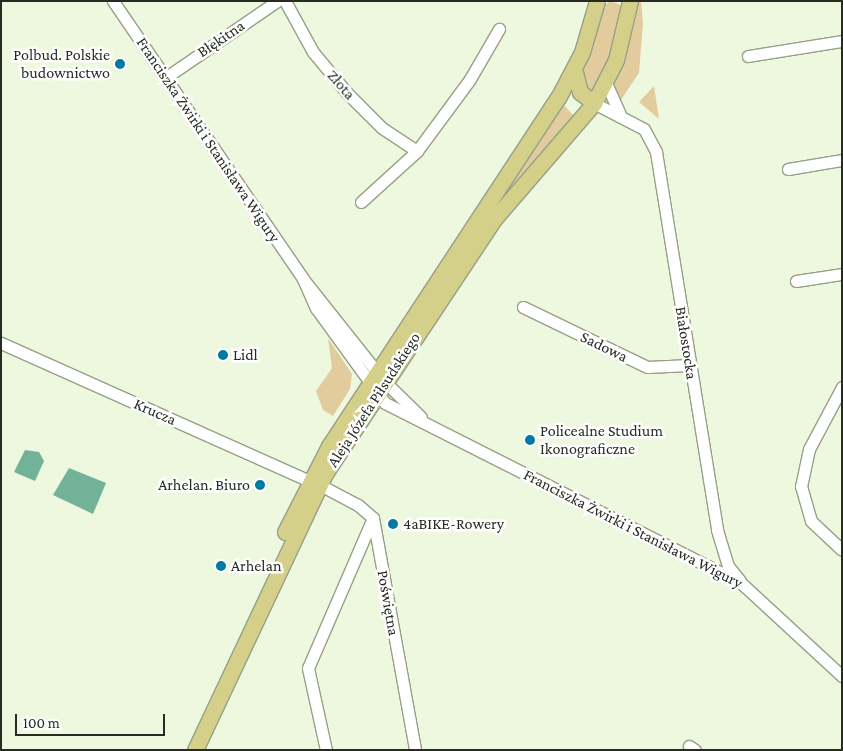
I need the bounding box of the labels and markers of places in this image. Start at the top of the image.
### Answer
place label: Polbud. Polskie budownictwo [13,45,110,83]
marker: Polbud. Polskie budownictwo [114,58,126,70]
place label: Lidl [233,345,258,365]
marker: Lidl [217,349,229,361]
place label: Policealne Studium Ikonograficzne [540,421,663,459]
marker: Policealne Studium Ikonograficzne [524,434,536,446]
place label: Arhelan. Biuro [158,475,250,495]
marker: Arhelan. Biuro [254,479,266,491]
place label: 4aBIKE-Rowery [403,514,504,534]
marker: 4aBIKE-Rowery [387,518,399,530]
place label: Arhelan [231,556,282,576]
marker: Arhelan [215,560,227,572]

